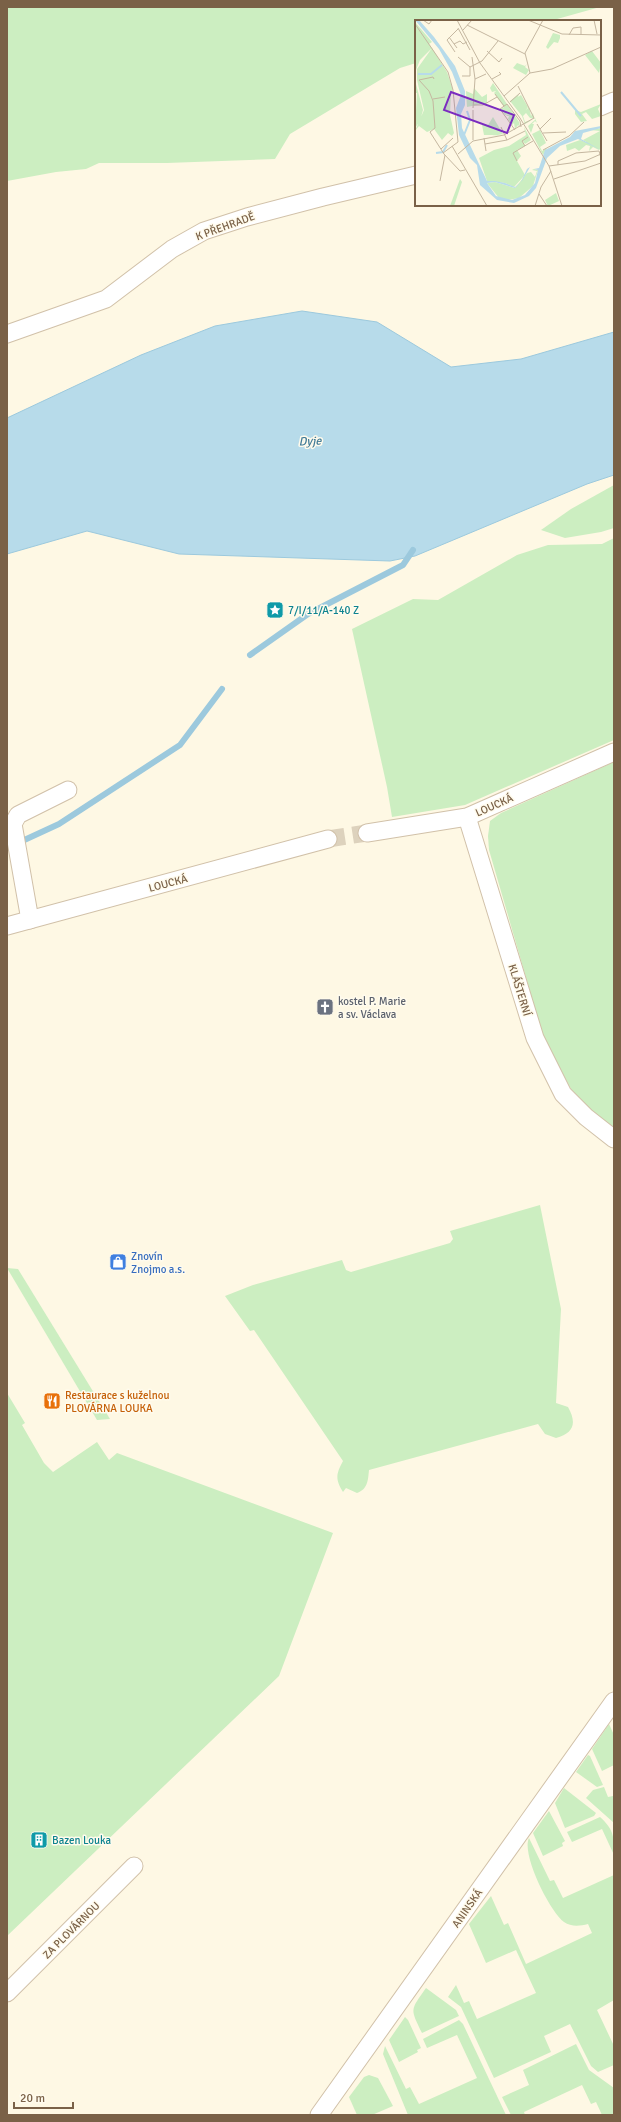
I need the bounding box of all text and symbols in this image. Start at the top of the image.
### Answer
inset map [415,20,601,206]
street label: K PŘEHRADĚ [193,209,257,243]
water label: Dyje [298,434,323,449]
place icon: 7/I/11/A-140 Z [265,600,285,620]
place label: 7/I/11/A-140 Z [288,604,359,617]
street label: LOUCKÁ [473,790,515,820]
street label: LOUCKÁ [147,871,189,895]
street label: KLÁŠTERNÍ [505,962,535,1018]
place label: kostel P. Marie a sv. Václava [338,995,406,1021]
church icon: kostel P. Marie a sv. Václava [315,997,335,1017]
place label: Znovín Znojmo a.s. [131,1250,185,1276]
shop icon: Znovín Znojmo a.s. [108,1252,128,1272]
place label: Restaurace s kuželnou PLOVÁRNA LOUKA [65,1389,170,1415]
restaurant icon: Restaurace s kuželnou PLOVÁRNA LOUKA [42,1391,62,1411]
building icon: Bazen Louka [29,1830,49,1850]
place label: Bazen Louka [52,1834,112,1847]
street label: ANINSKÁ [449,1886,486,1930]
street label: ZA PLOVÁRNOU [39,1898,103,1962]
scale bar [14,2084,73,2110]
text: 20 m [20,2091,45,2106]

